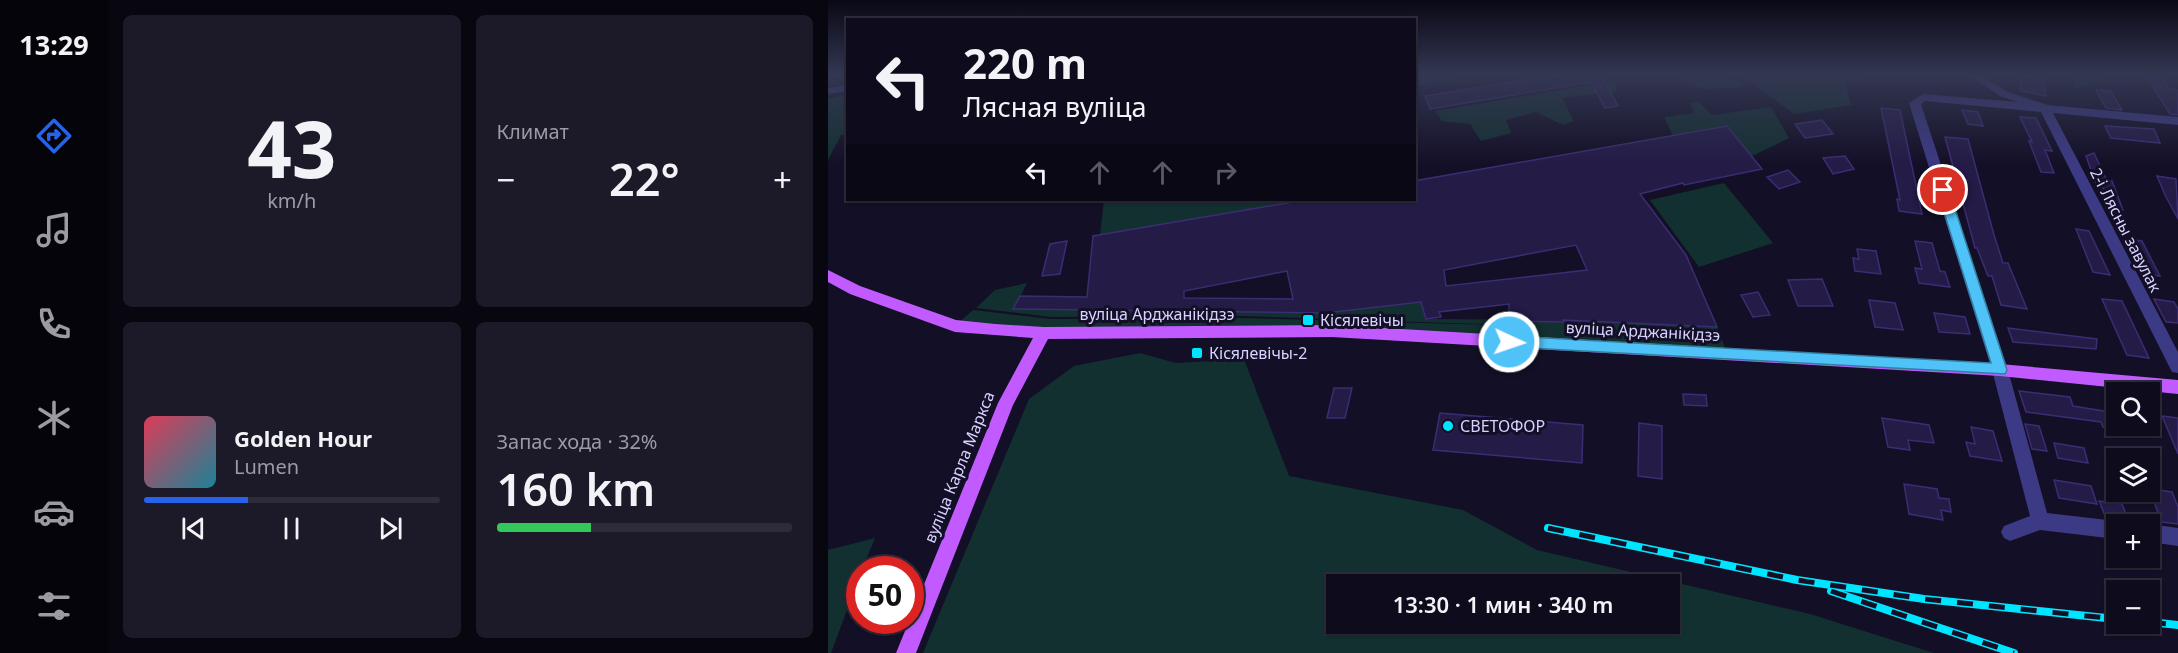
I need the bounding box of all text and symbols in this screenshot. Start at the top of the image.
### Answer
text: 13:29 [19,26,89,63]
text: 220 m [963,34,1087,91]
icon: left [864,42,942,120]
text: Лясная вуліца [963,88,1147,125]
text: 43 [247,95,336,201]
icon: directions [33,115,75,157]
text: Климат [497,118,569,145]
text: 22° [609,148,680,209]
icon: left [1020,156,1053,189]
icon: ahead [1083,156,1116,189]
icon: ahead [1146,156,1179,189]
icon: right [1209,156,1242,189]
text: − [497,157,515,202]
text: + [773,157,792,202]
pin [1917,164,1968,215]
street label: 2-і Лясны завулак [2085,164,2167,296]
icon: arrive [1926,173,1959,206]
text: km/h [267,187,316,214]
icon: music [33,209,75,251]
icon: phone [33,303,75,345]
street label: вуліца Арджанікідзэ [1080,303,1234,325]
place label: Кісялевічы [1320,309,1404,331]
position arrow [1477,310,1541,374]
marker: Кісялевічы [1301,313,1315,327]
street label: вуліца Арджанікідзэ [1565,316,1721,346]
place label: Кісялевічы-2 [1209,342,1307,364]
marker: Кісялевічы-2 [1190,346,1204,360]
map controls [2106,382,2160,634]
button: search [2106,382,2160,436]
street label: вуліца Карла Маркса [919,388,999,546]
icon: climate [33,397,75,439]
place label: СВЕТОФОР [1460,415,1545,437]
marker: СВЕТОФОР [1441,419,1455,433]
text: Golden Hour [234,423,372,453]
text: Запас хода · 32% [497,428,657,455]
button: layers [2106,448,2160,502]
text: Lumen [234,453,299,480]
text: 160 km [497,458,655,519]
icon: car [33,491,75,533]
icon: previous [177,512,210,545]
icon: pause [275,512,308,545]
icon: next [374,512,407,545]
button: + [2106,514,2160,568]
speed limit sign: 50 [846,556,924,634]
button: − [2106,580,2160,634]
icon: filters [33,585,75,627]
text: 13:30 · 1 мин · 340 m [1393,589,1613,619]

